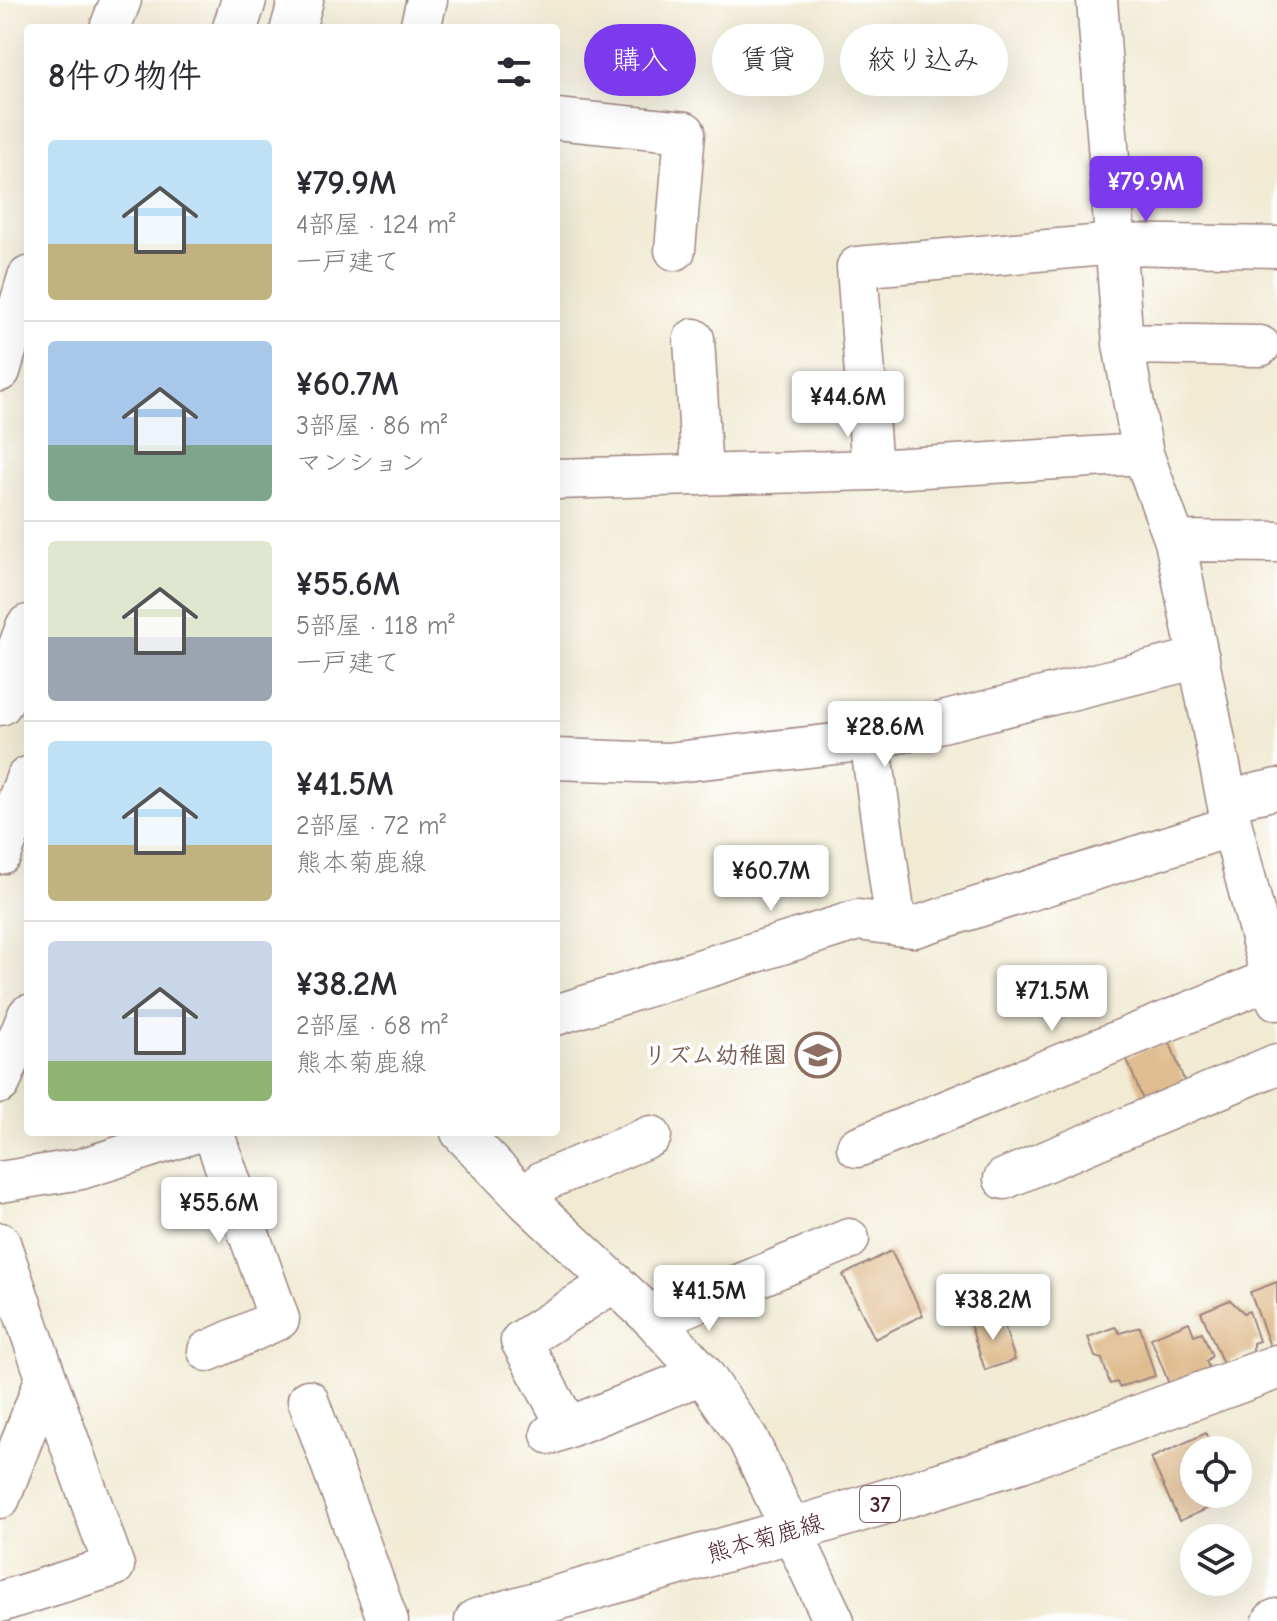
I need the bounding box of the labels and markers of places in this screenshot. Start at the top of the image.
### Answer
pin: ¥79.9M [1081,156,1211,224]
pin: ¥44.6M [783,371,913,439]
pin: ¥28.6M [820,701,950,769]
pin: ¥60.7M [706,845,836,913]
pin: ¥71.5M [987,965,1117,1033]
school or university icon: リズム幼稚園 [794,1031,842,1079]
place label: リズム幼稚園 [643,1041,787,1069]
pin: ¥55.6M [154,1177,284,1245]
pin: ¥41.5M [644,1265,774,1333]
pin: ¥38.2M [928,1274,1058,1342]

